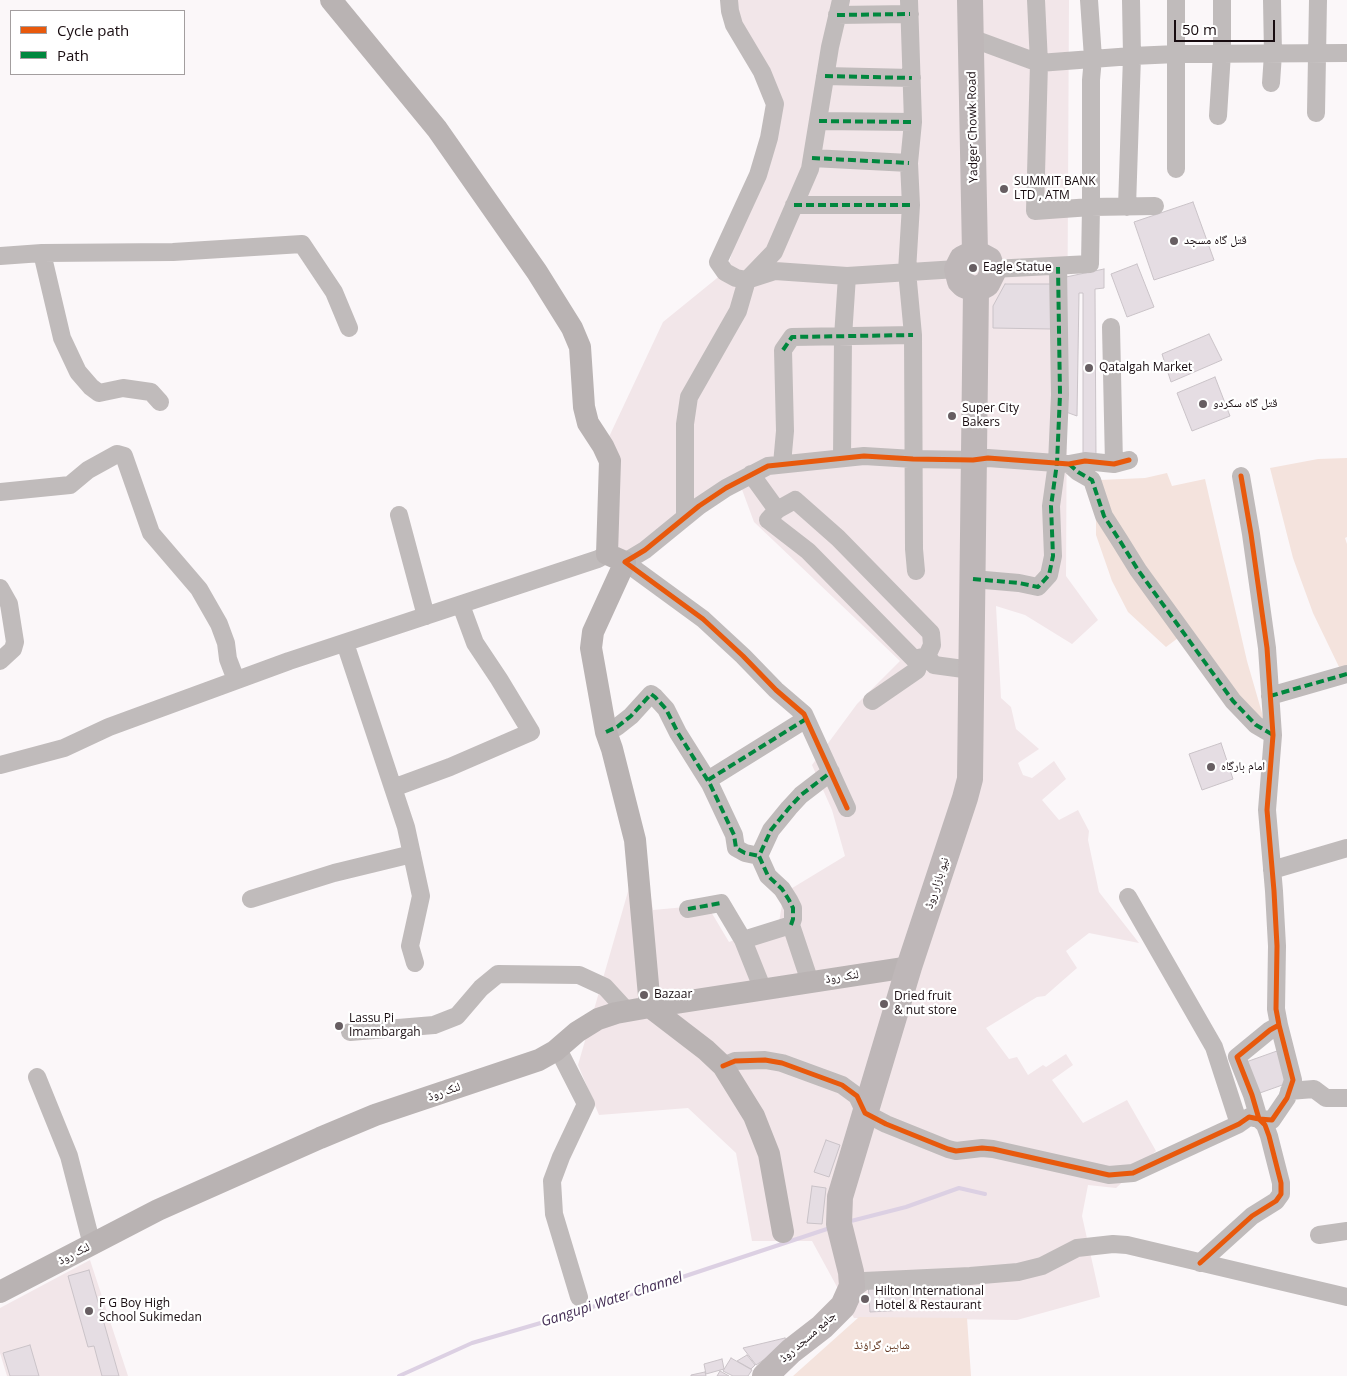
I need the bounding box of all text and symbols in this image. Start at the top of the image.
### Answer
legend [10,10,185,75]
scale bar [1177,10,1278,42]
text: 50 m [1182,19,1217,39]
text: Cycle path [57,20,129,40]
text: Path [57,45,89,65]
street label: Yadger Chowk Road [965,71,981,183]
place label: SUMMIT BANK LTD , ATM [1014,175,1096,203]
marker: SUMMIT BANK LTD , ATM [998,183,1010,195]
place label: قتل گاہ مسجد [1184,234,1247,248]
marker: قتل گاہ مسجد [1168,235,1180,247]
place label: Eagle Statue [983,261,1052,275]
marker: Eagle Statue [967,262,979,274]
place label: Qatalgah Market [1099,361,1192,375]
marker: Qatalgah Market [1083,362,1095,374]
place label: قتل گاہ سکردو [1213,397,1277,411]
marker: قتل گاہ سکردو [1197,398,1209,410]
place label: Super City Bakers [962,402,1019,430]
marker: Super City Bakers [946,410,958,422]
place label: امام بارگاہ [1221,760,1265,774]
marker: امام بارگاہ [1205,761,1217,773]
street label: نیو بازار روڈ [922,856,952,910]
street label: لنک روڈ [824,967,860,987]
place label: Bazaar [654,988,692,1002]
marker: Bazaar [638,989,650,1001]
place label: Dried fruit & nut store [894,990,957,1018]
marker: Dried fruit & nut store [878,998,890,1010]
place label: Lassu Pi Imambargah [349,1012,421,1040]
marker: Lassu Pi Imambargah [333,1020,345,1032]
street label: لنک روڈ [426,1080,462,1104]
street label: لنک روڈ [56,1240,92,1268]
water label: Gangupi Water Channel [539,1269,685,1331]
place label: Hilton International Hotel & Restaurant [875,1285,984,1313]
marker: Hilton International Hotel & Restaurant [859,1293,871,1305]
place label: F G Boy High School Sukimedan [99,1297,202,1325]
marker: F G Boy High School Sukimedan [83,1305,95,1317]
street label: جامع مسجد روڈ [777,1308,839,1366]
park label: شاہین گراؤنڈ [854,1339,910,1353]

